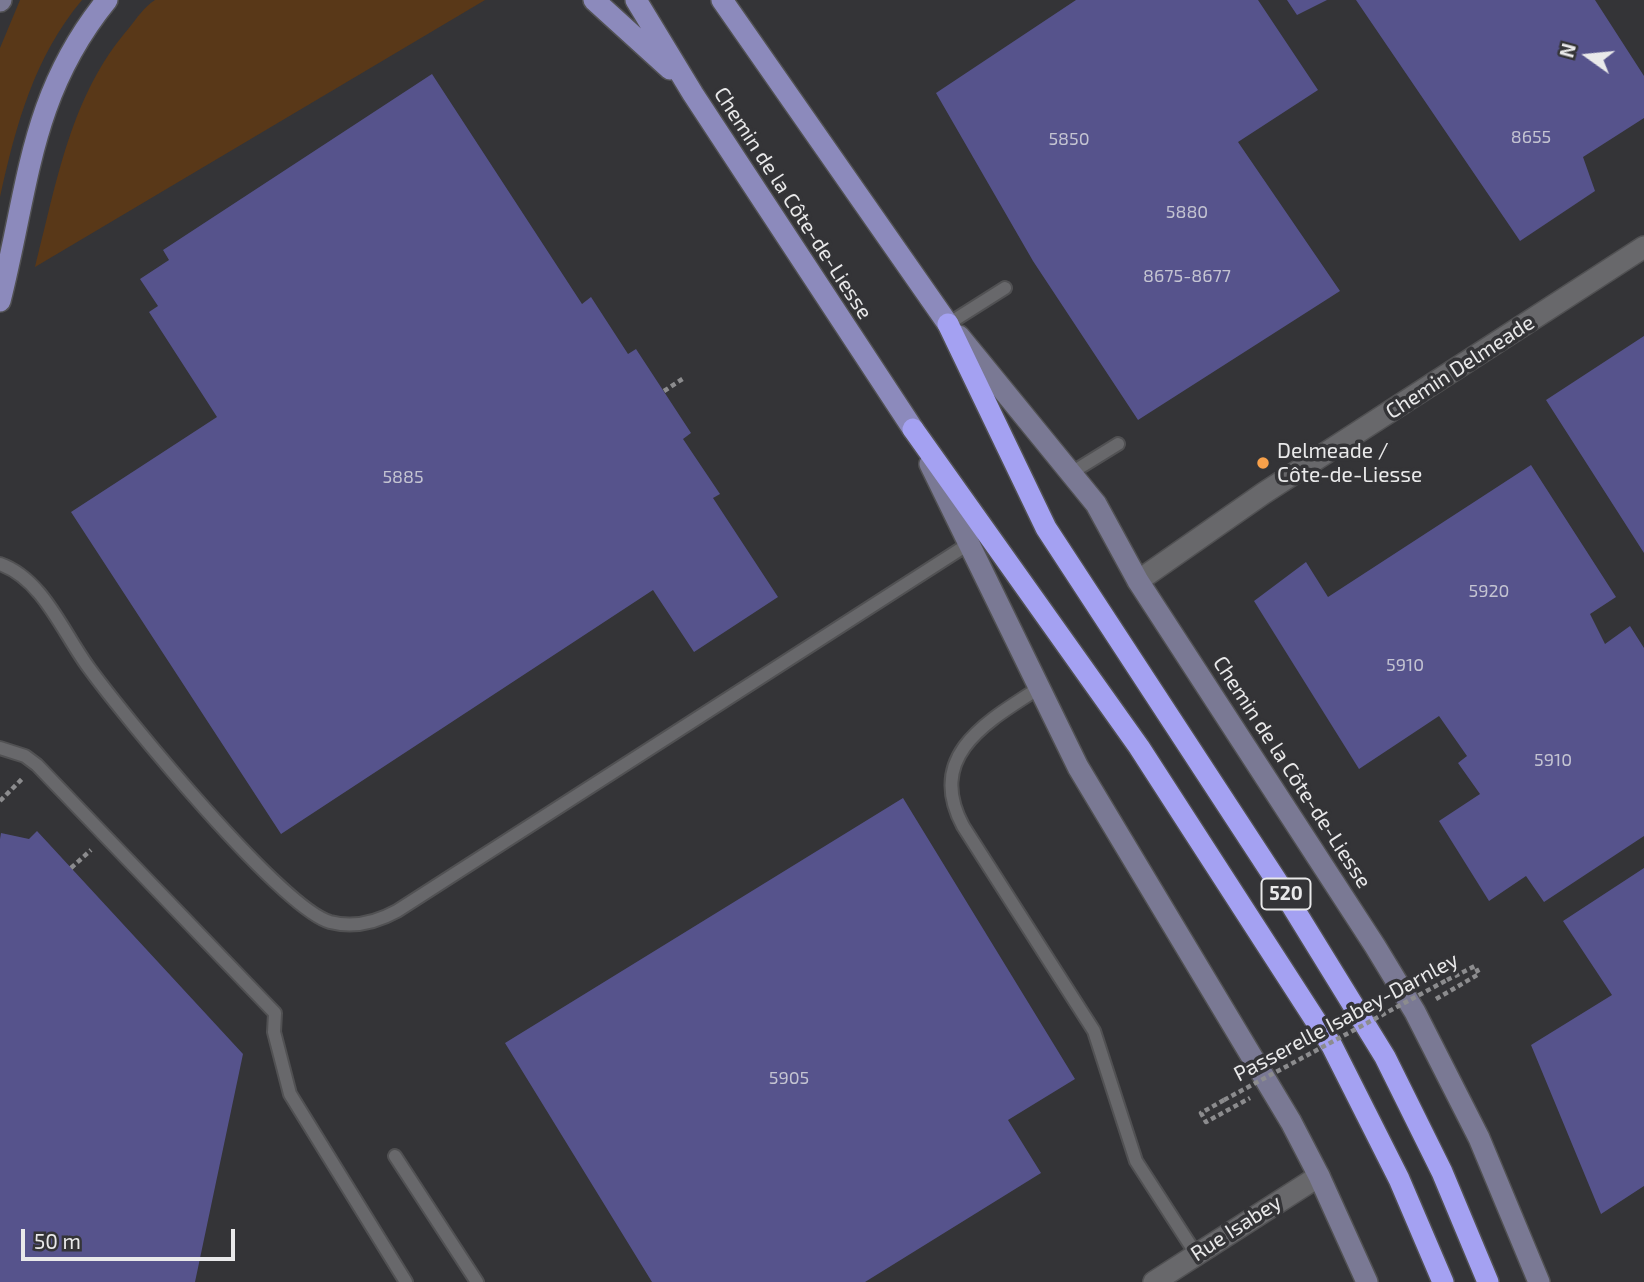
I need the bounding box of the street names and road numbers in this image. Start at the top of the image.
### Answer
street label: Chemin de la Côte-de-Liesse [708,82,878,324]
street label: Chemin Delmeade [1381,310,1539,424]
street label: Chemin de la Côte-de-Liesse [1207,651,1377,893]
road number: 520 [1262,878,1310,909]
street label: Passerelle Isabey-Darnley [1230,947,1462,1087]
street label: Rue Isabey [1186,1189,1286,1267]

